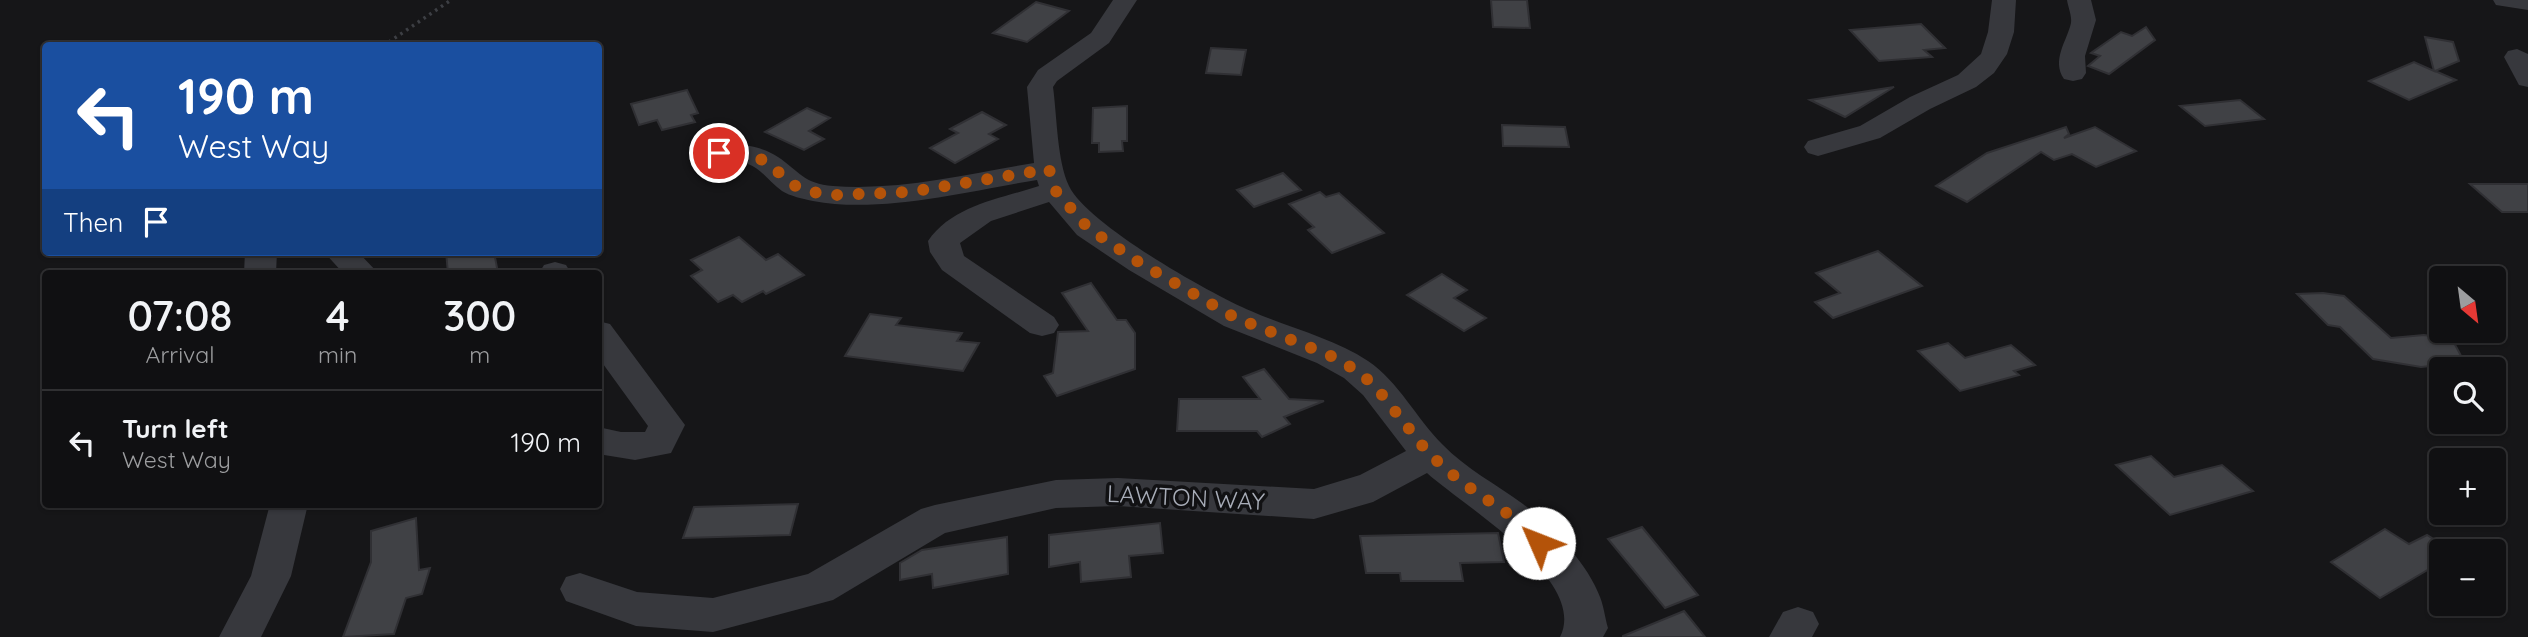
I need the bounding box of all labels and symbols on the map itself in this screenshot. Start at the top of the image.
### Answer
pin [689,123,749,183]
north arrow [2429,266,2506,343]
street label: LAWTON WAY [1106,478,1266,516]
position arrow [1502,506,1576,580]

